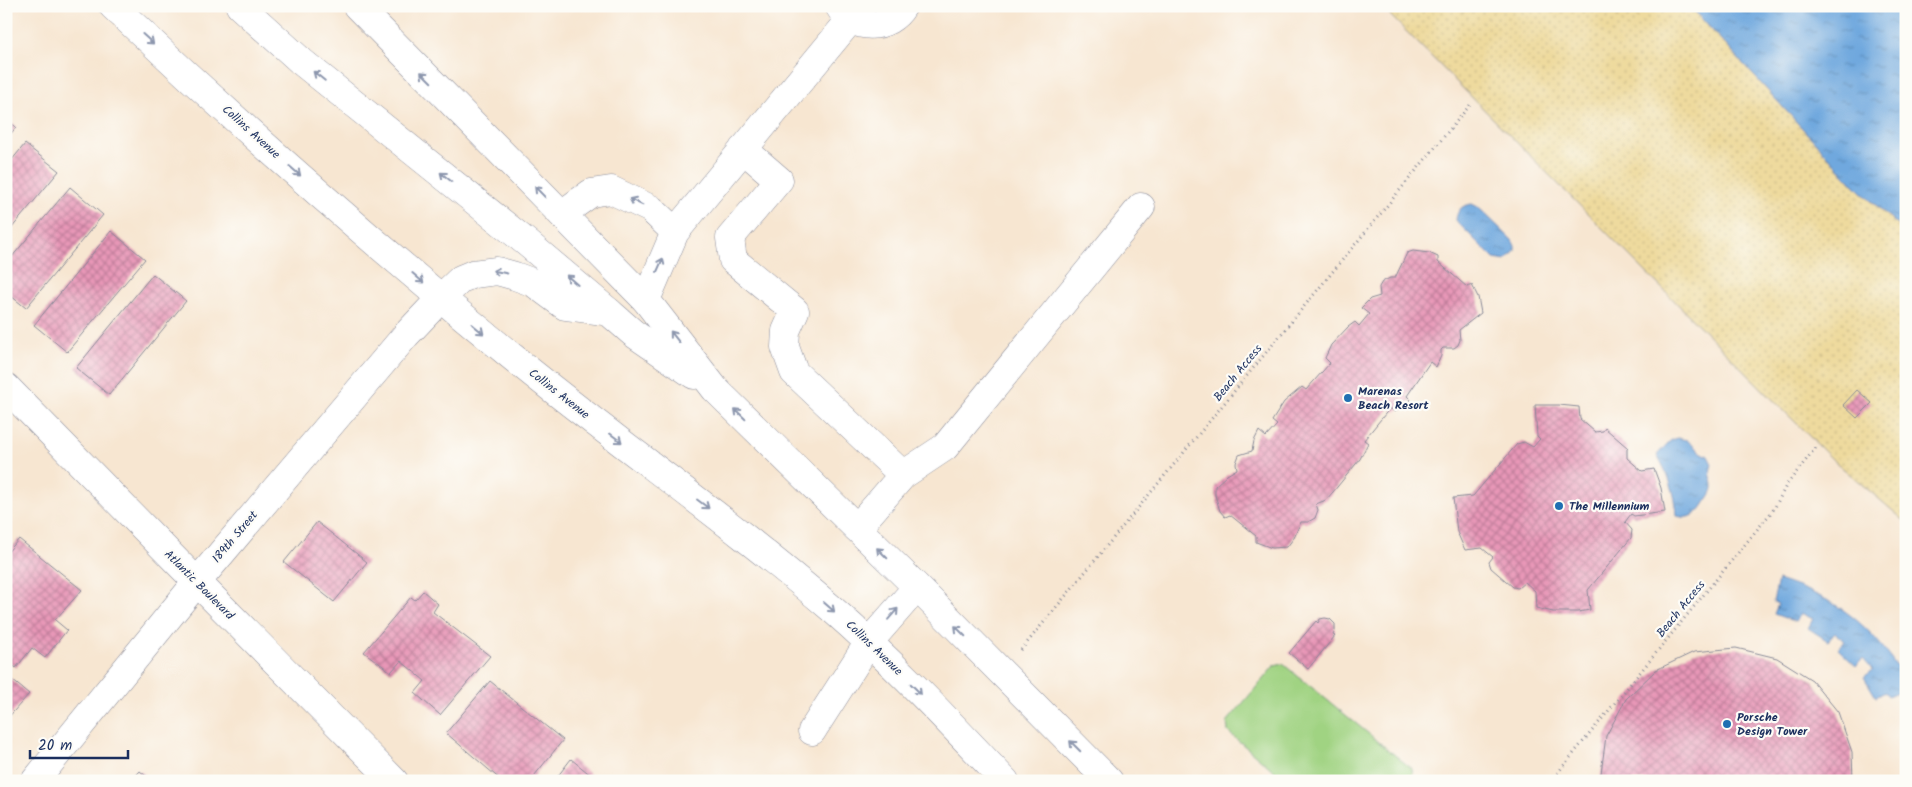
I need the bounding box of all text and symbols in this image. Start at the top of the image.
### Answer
one-way arrow [142,34,155,45]
one-way arrow [420,70,432,83]
one-way arrow [313,71,326,82]
street label: Collins Avenue [218,101,285,164]
one-way arrow [289,166,302,177]
one-way arrow [440,172,453,183]
one-way arrow [534,186,546,199]
one-way arrow [629,197,644,207]
one-way arrow [655,258,665,273]
one-way arrow [493,267,509,277]
one-way arrow [411,273,424,284]
one-way arrow [566,275,579,286]
one-way arrow [471,323,484,334]
one-way arrow [669,331,680,344]
street label: Beach Access [1209,340,1267,406]
street label: Collins Avenue [524,364,594,424]
place label: Marenas Beach Resort [1358,382,1429,415]
marker: Marenas Beach Resort [1342,392,1354,404]
one-way arrow [734,408,747,420]
one-way arrow [609,433,623,443]
place label: The Millennium [1569,497,1649,516]
one-way arrow [696,499,710,509]
marker: The Millennium [1553,500,1565,512]
street label: 189th Street [207,506,263,567]
street label: Atlantic Boulevard [160,546,239,625]
one-way arrow [876,546,888,559]
street label: Beach Access [1652,576,1710,642]
one-way arrow [823,601,836,612]
one-way arrow [887,608,899,621]
street label: Collins Avenue [841,616,907,681]
one-way arrow [954,625,966,637]
one-way arrow [909,683,922,695]
place label: Porsche Design Tower [1737,708,1808,741]
marker: Porsche Design Tower [1721,718,1733,730]
scale bar [30,727,128,759]
text: 20 m [38,734,72,758]
one-way arrow [1069,740,1081,752]

